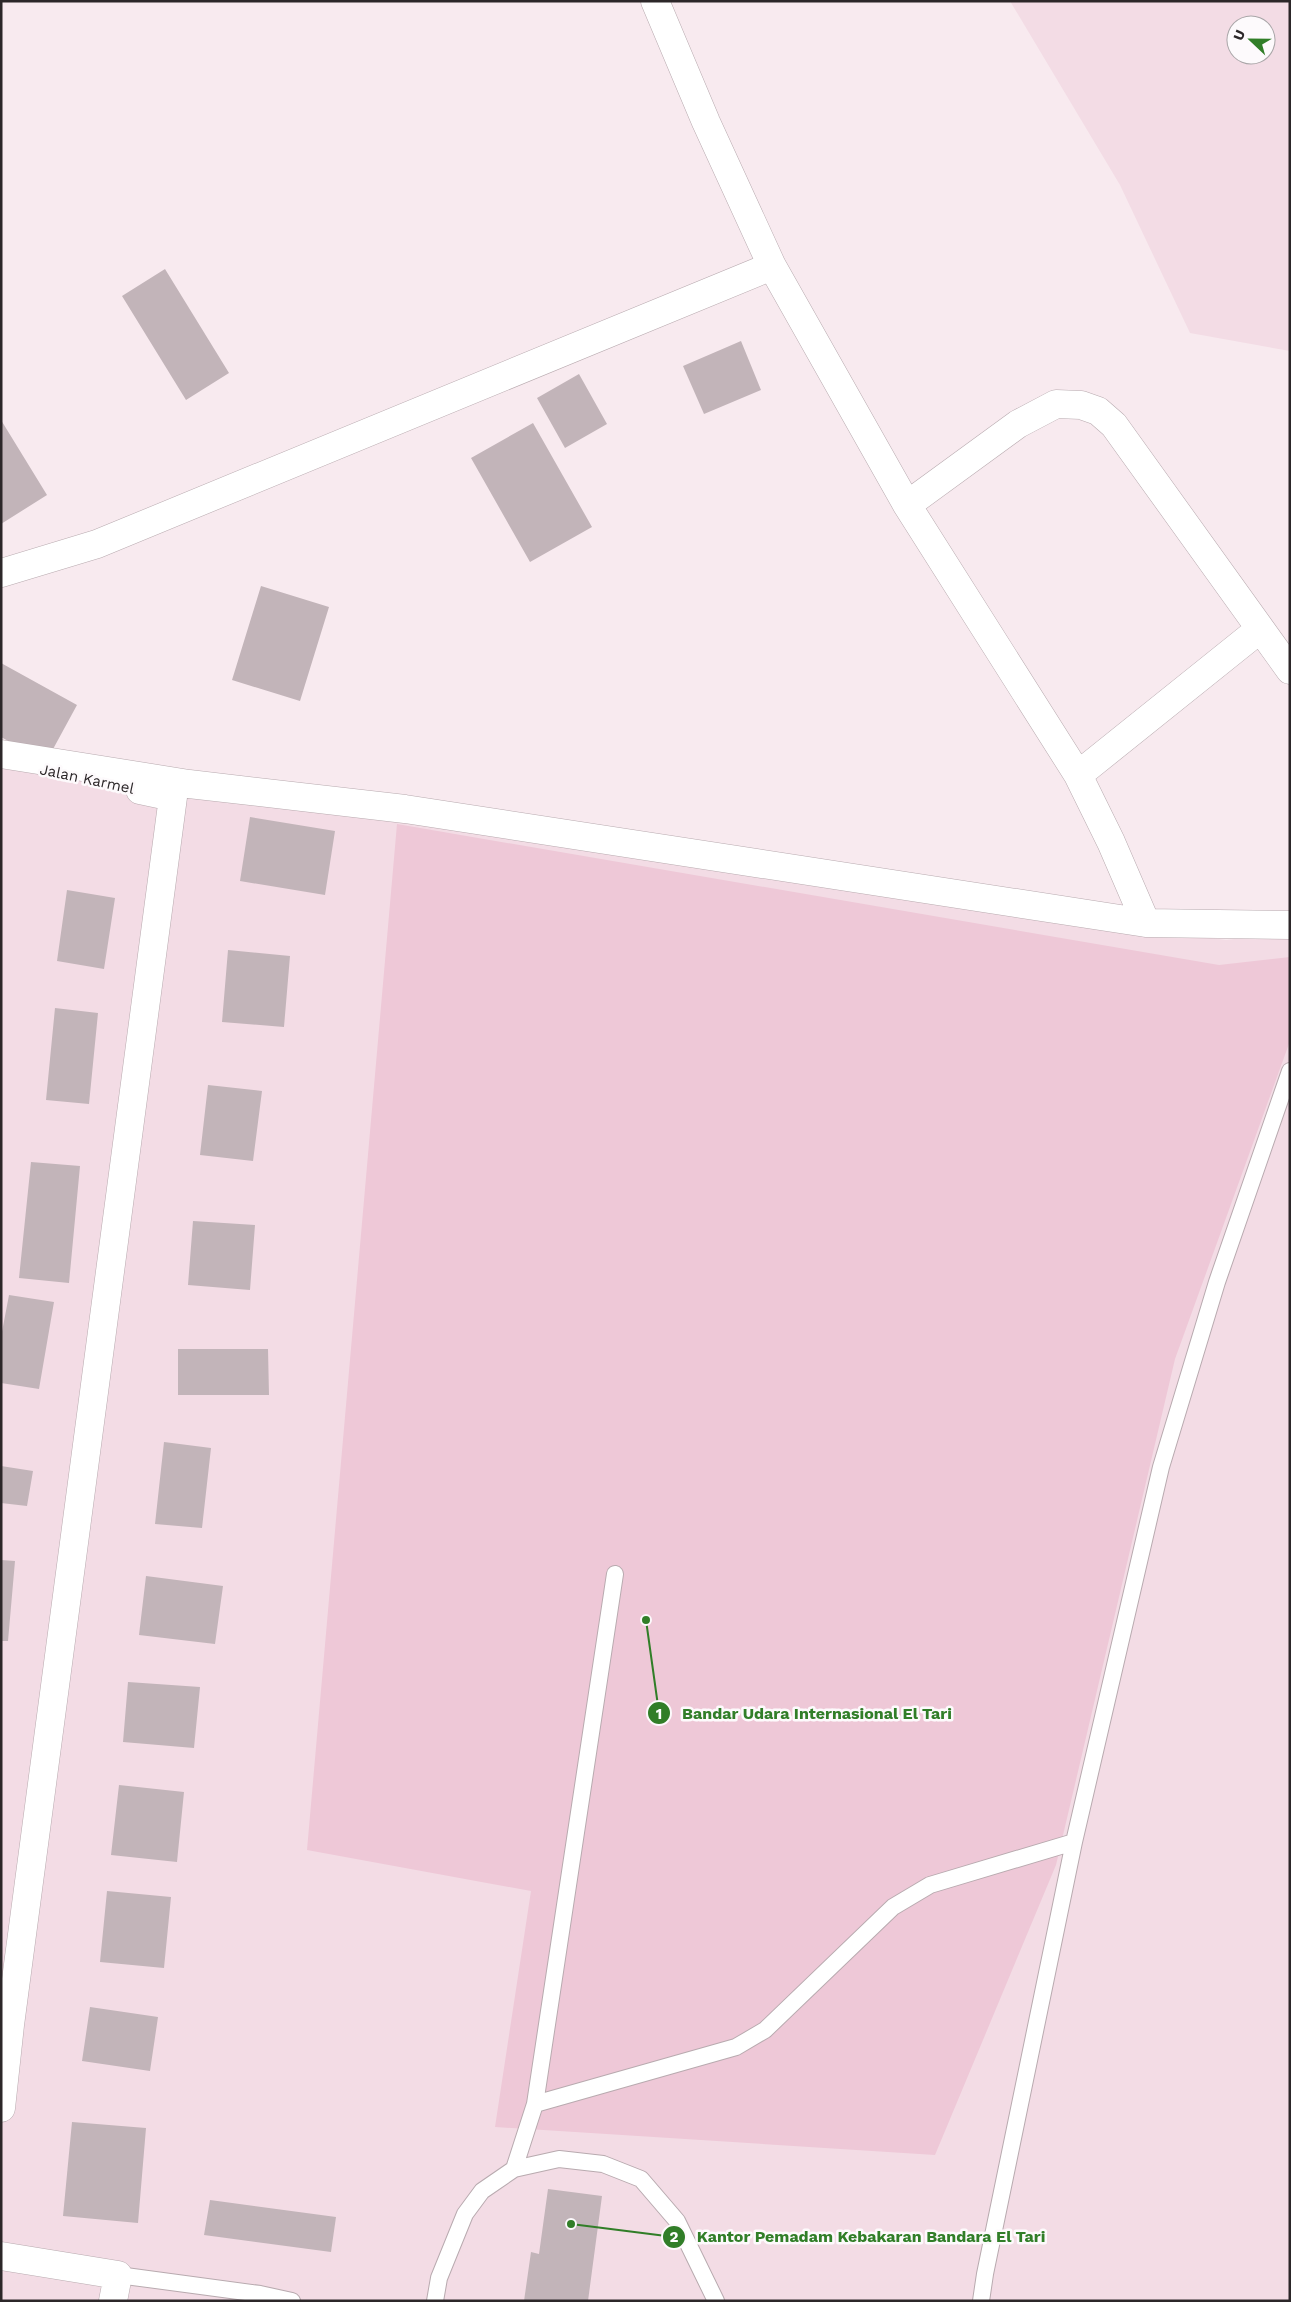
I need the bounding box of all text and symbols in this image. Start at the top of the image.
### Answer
north arrow [1226,15,1276,65]
text: U [1230,27,1248,43]
street label: Jalan Karmel [38,760,136,798]
callout: Bandar Udara Internasional El Tari [646,1698,962,1729]
text: Bandar Udara Internasional El Tari [682,1704,952,1723]
text: 1 [656,1705,662,1723]
callout: Kantor Pemadam Kebakaran Bandara El Tari [661,2221,1056,2252]
text: Kantor Pemadam Kebakaran Bandara El Tari [697,2227,1045,2246]
text: 2 [670,2228,679,2246]

